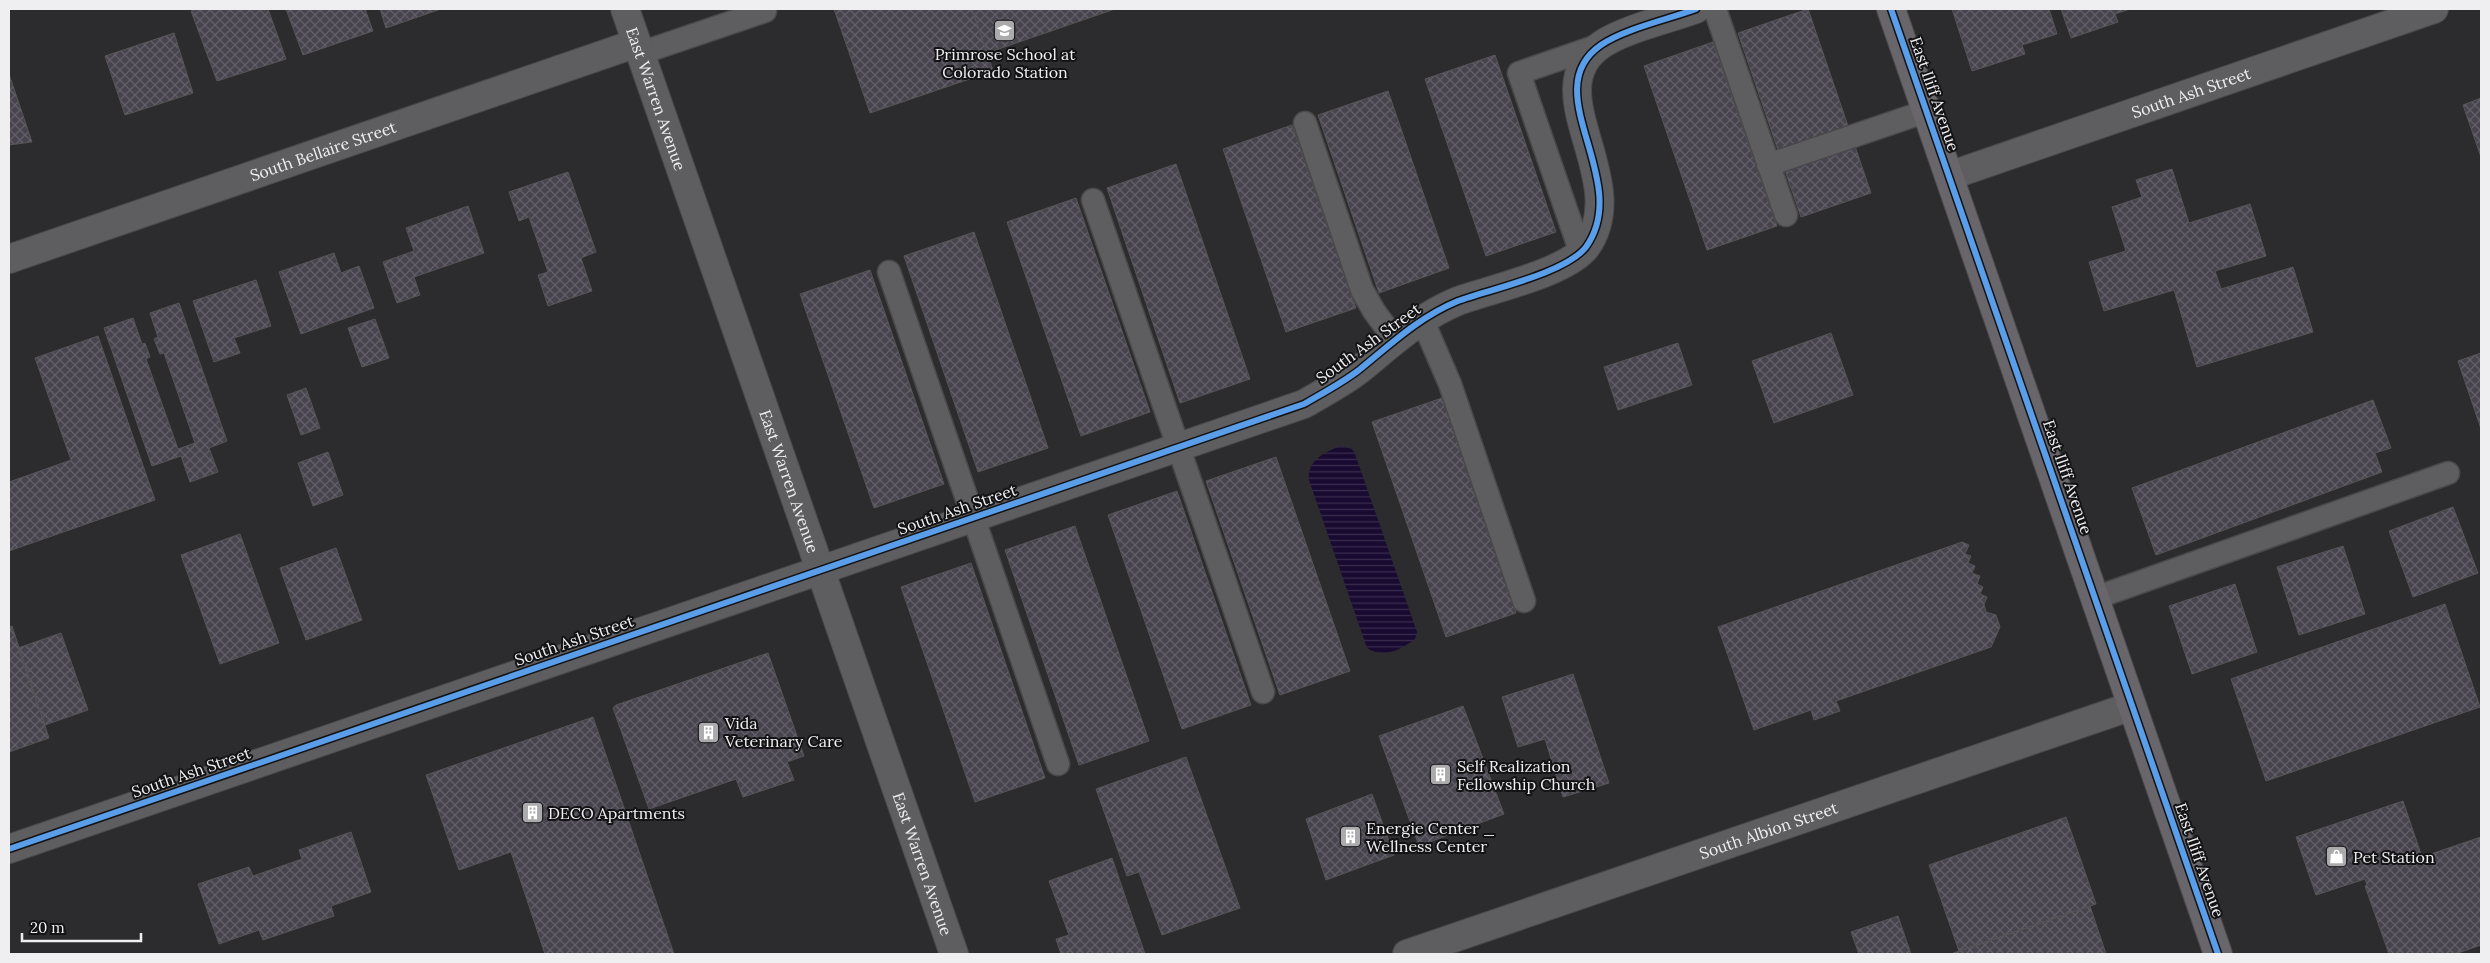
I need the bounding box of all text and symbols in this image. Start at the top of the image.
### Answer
school or university icon: Primrose School at Colorado Station [993,18,1017,42]
street label: East Warren Avenue [622,24,691,173]
street label: East Iliff Avenue [1906,34,1964,154]
place label: Primrose School at Colorado Station [935,44,1076,82]
street label: South Ash Street [2129,63,2254,122]
street label: South Bellaire Street [247,116,399,185]
street label: South Ash Street [1312,298,1425,388]
street label: East Warren Avenue [755,407,824,556]
street label: East Iliff Avenue [2039,417,2097,537]
street label: South Ash Street [895,479,1020,539]
street label: South Ash Street [512,610,637,670]
place label: Vida Veterinary Care [724,713,843,751]
building icon: Vida Veterinary Care [697,720,721,744]
street label: South Ash Street [129,742,254,802]
place label: Self Realization Fellowship Church [1457,756,1596,794]
building icon: Self Realization Fellowship Church [1429,763,1453,787]
street label: East Warren Avenue [888,789,957,938]
street label: South Albion Street [1697,797,1841,863]
street label: East Iliff Avenue [2171,800,2229,920]
building icon: DECO Apartments [520,801,544,825]
place label: DECO Apartments [548,803,685,823]
place label: Energie Center _ Wellness Center [1366,818,1495,856]
building icon: Energie Center _ Wellness Center [1338,825,1362,849]
shop icon: Pet Station [2325,845,2349,869]
place label: Pet Station [2353,847,2435,867]
scale bar [22,910,141,942]
text: 20 m [30,918,65,937]

